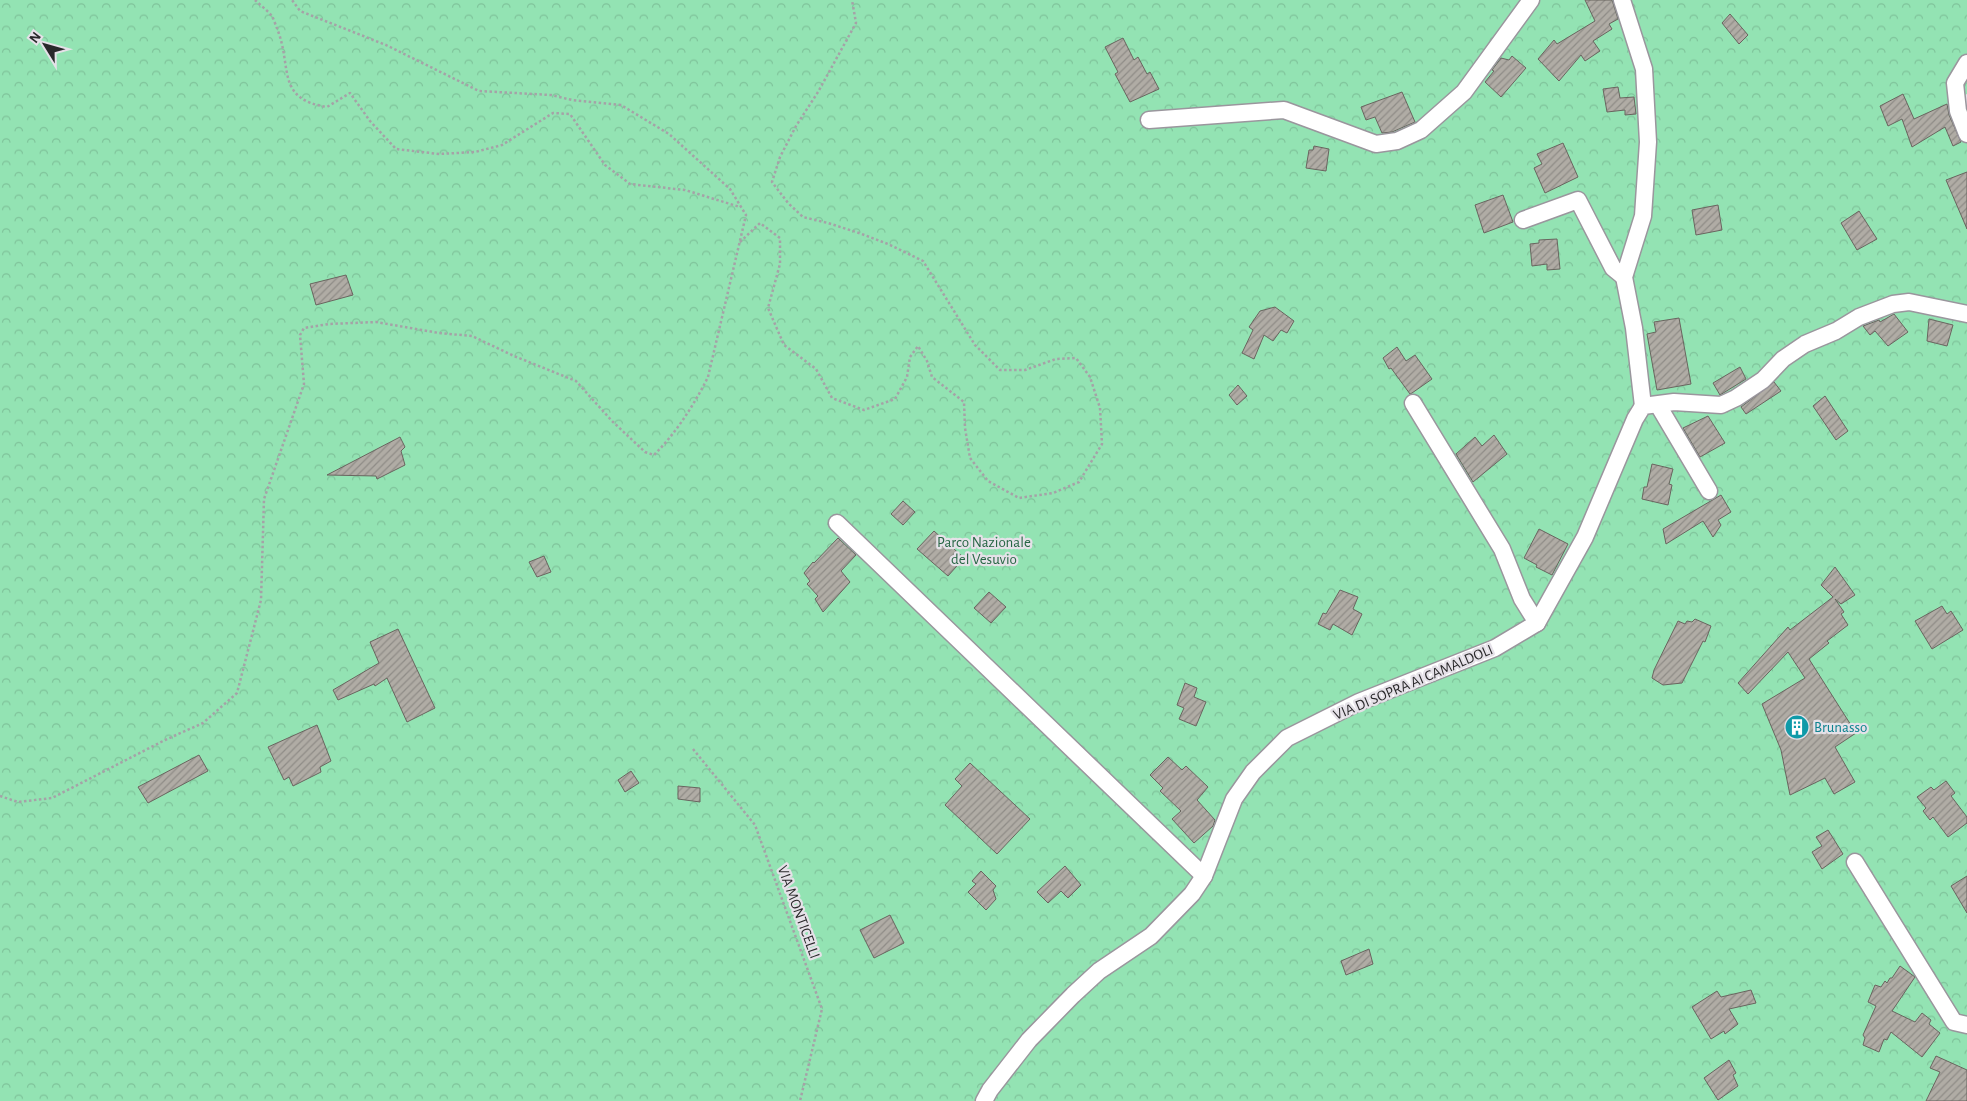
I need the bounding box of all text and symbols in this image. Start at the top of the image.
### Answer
north arrow [20,20,70,70]
text: N [27,30,44,46]
park label: Parco Nazionale del Vesuvio [937,535,1031,567]
street label: VIA DI SOPRA AI CAMALDOLI [1331,642,1495,723]
building icon: Brunasso [1784,714,1810,740]
place label: Brunasso [1814,720,1867,735]
street label: VIA MONTICELLI [775,864,822,961]

